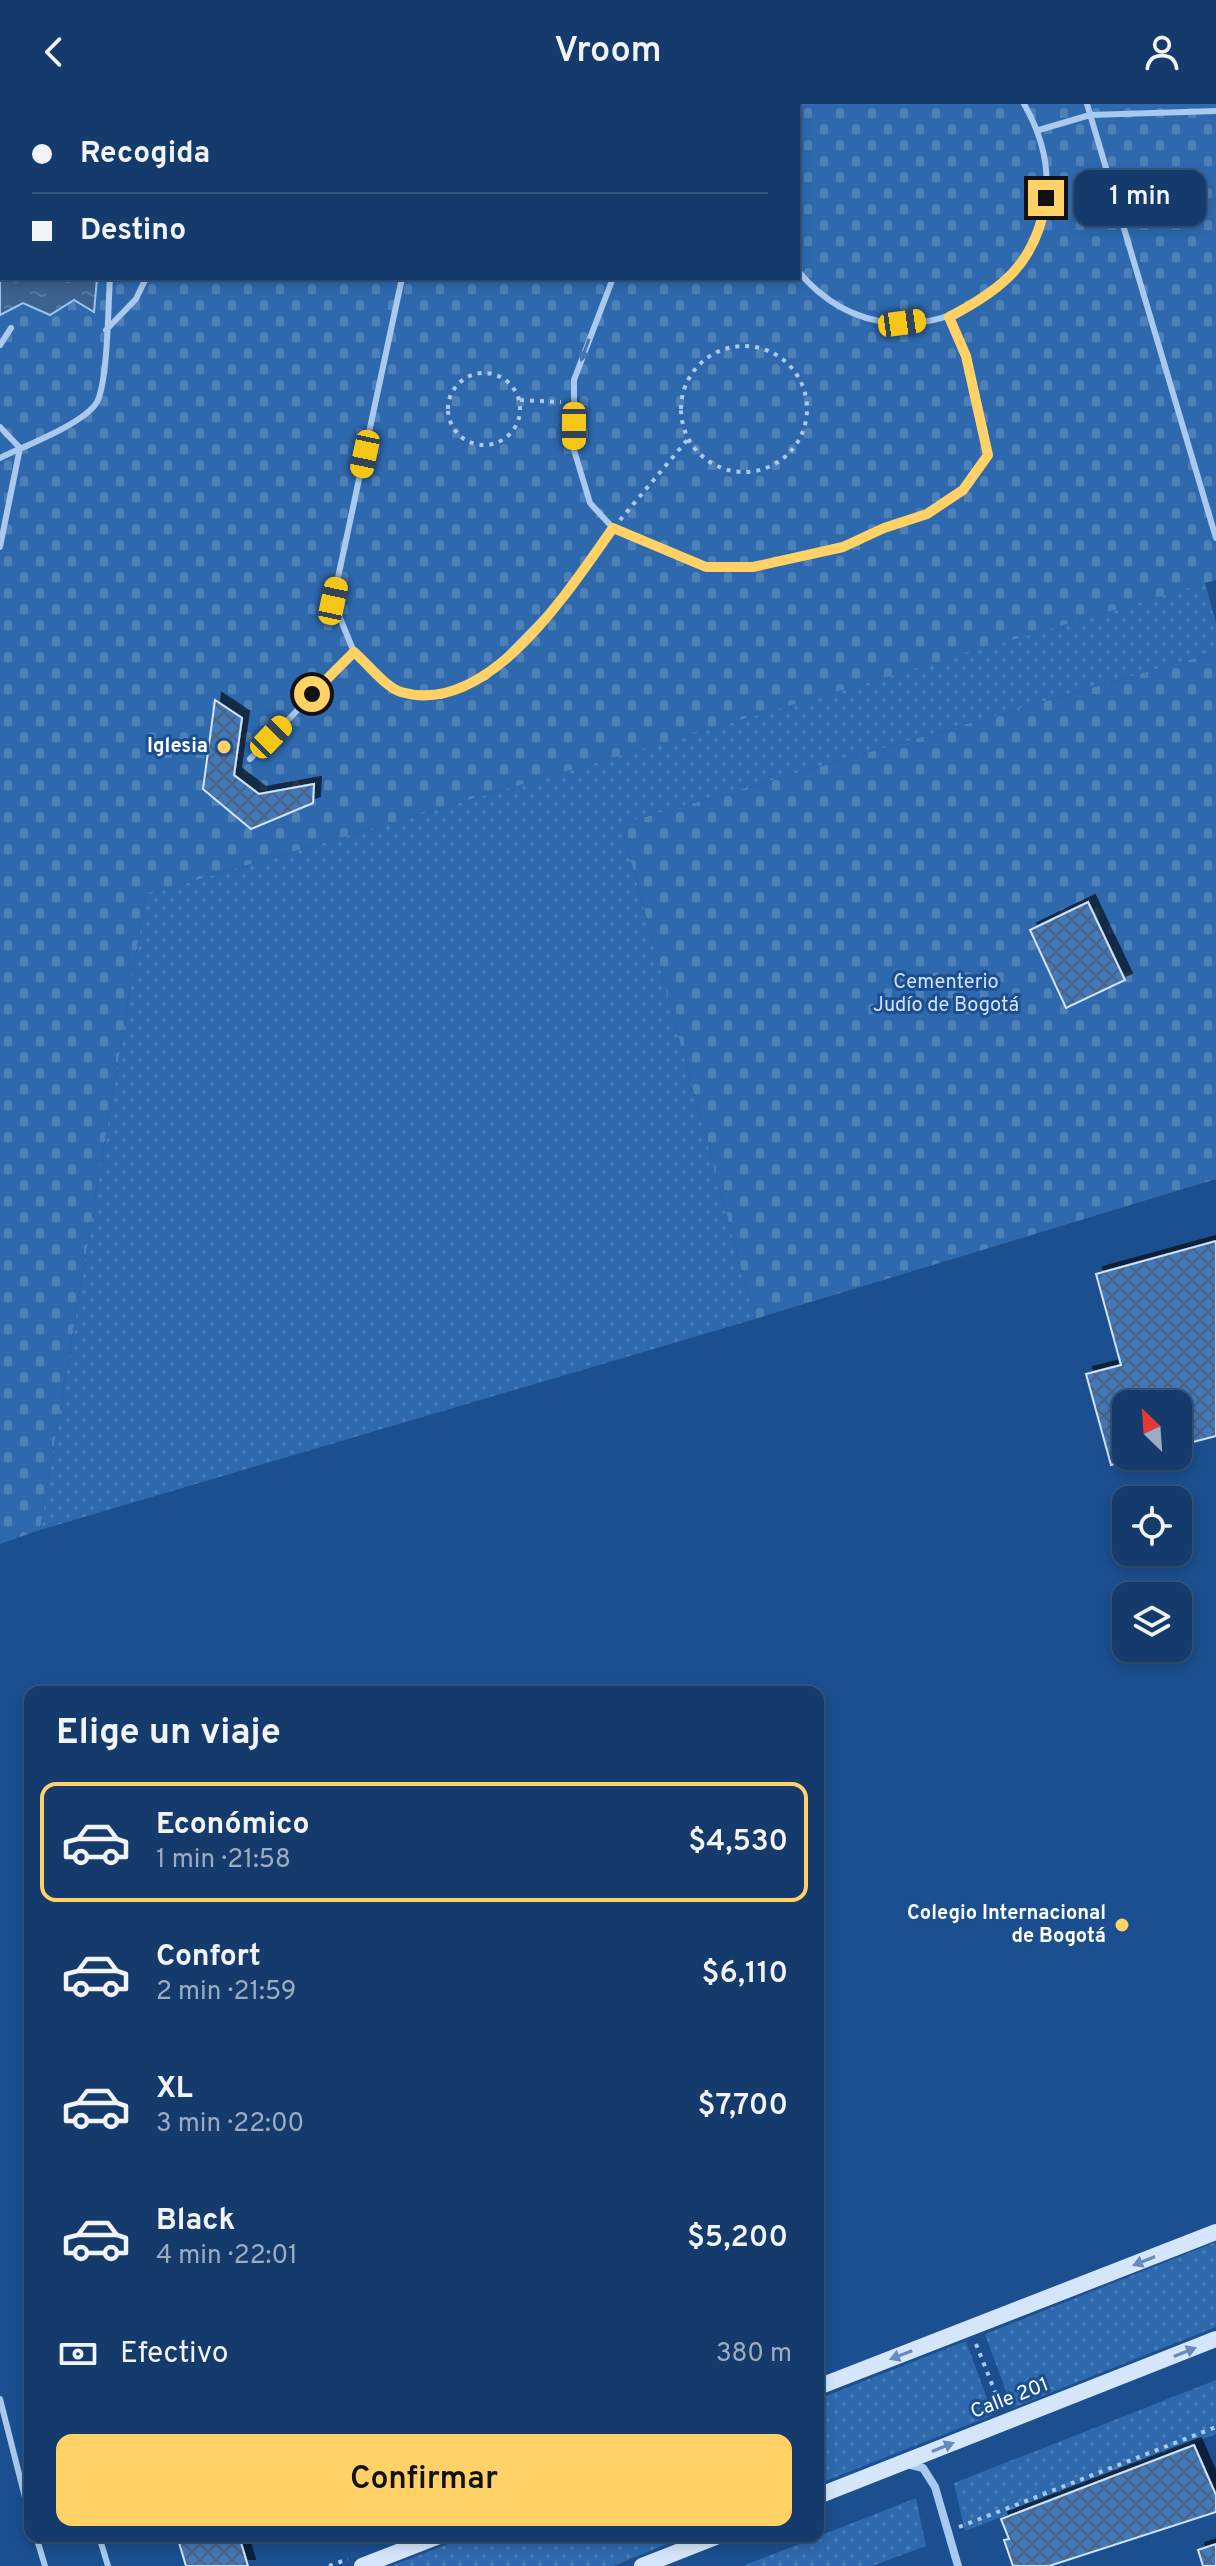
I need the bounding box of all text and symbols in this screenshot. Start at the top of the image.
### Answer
text: Vroom [554,29,662,75]
icon: back [32,30,76,74]
icon: person [1140,30,1184,74]
text: Recogida [80,136,210,173]
callout: 1 min [1074,170,1206,226]
route end [1028,180,1064,216]
text: 1 min [1109,181,1171,214]
text: Destino [80,213,186,250]
car [877,308,927,338]
one-way arrow [578,339,591,363]
car [562,402,586,450]
car [348,428,382,480]
car [316,575,350,627]
route start [294,676,330,712]
car [246,711,296,763]
place label: Iglesia [147,734,208,760]
marker: Iglesia [215,738,233,756]
park label: Cementerio Judío de Bogotá [873,970,1019,1019]
north arrow [1112,1390,1192,1470]
map controls [1112,1390,1192,1662]
button: locate [1112,1486,1192,1566]
button: layers [1112,1582,1192,1662]
text: Elige un viaje [56,1711,281,1757]
icon: car [60,1806,132,1878]
text: Económico [156,1807,309,1844]
text: $4,530 [688,1824,788,1861]
text: 1 min · 21:58 [156,1844,291,1877]
place label: Colegio Internacional de Bogotá [907,1901,1106,1950]
marker: Colegio Internacional de Bogotá [1113,1916,1131,1934]
icon: car [60,1938,132,2010]
text: Confort [156,1939,261,1976]
text: $6,110 [702,1956,788,1993]
text: 2 min · 21:59 [156,1976,296,2009]
icon: car [60,2070,132,2142]
text: XL [156,2071,193,2108]
text: $7,700 [697,2088,788,2125]
text: 3 min · 22:00 [156,2108,304,2141]
icon: car [60,2202,132,2274]
text: Black [156,2203,235,2240]
text: $5,200 [687,2220,788,2257]
text: 4 min · 22:01 [156,2240,298,2273]
one-way arrow [1132,2255,1156,2268]
icon: cash [56,2332,100,2376]
text: Efectivo [120,2336,229,2373]
text: 380 m [716,2338,792,2371]
one-way arrow [1173,2345,1197,2358]
one-way arrow [889,2349,913,2362]
street label: Calle 201 [967,2372,1053,2426]
button: Confirmar [56,2434,792,2526]
one-way arrow [931,2440,955,2453]

